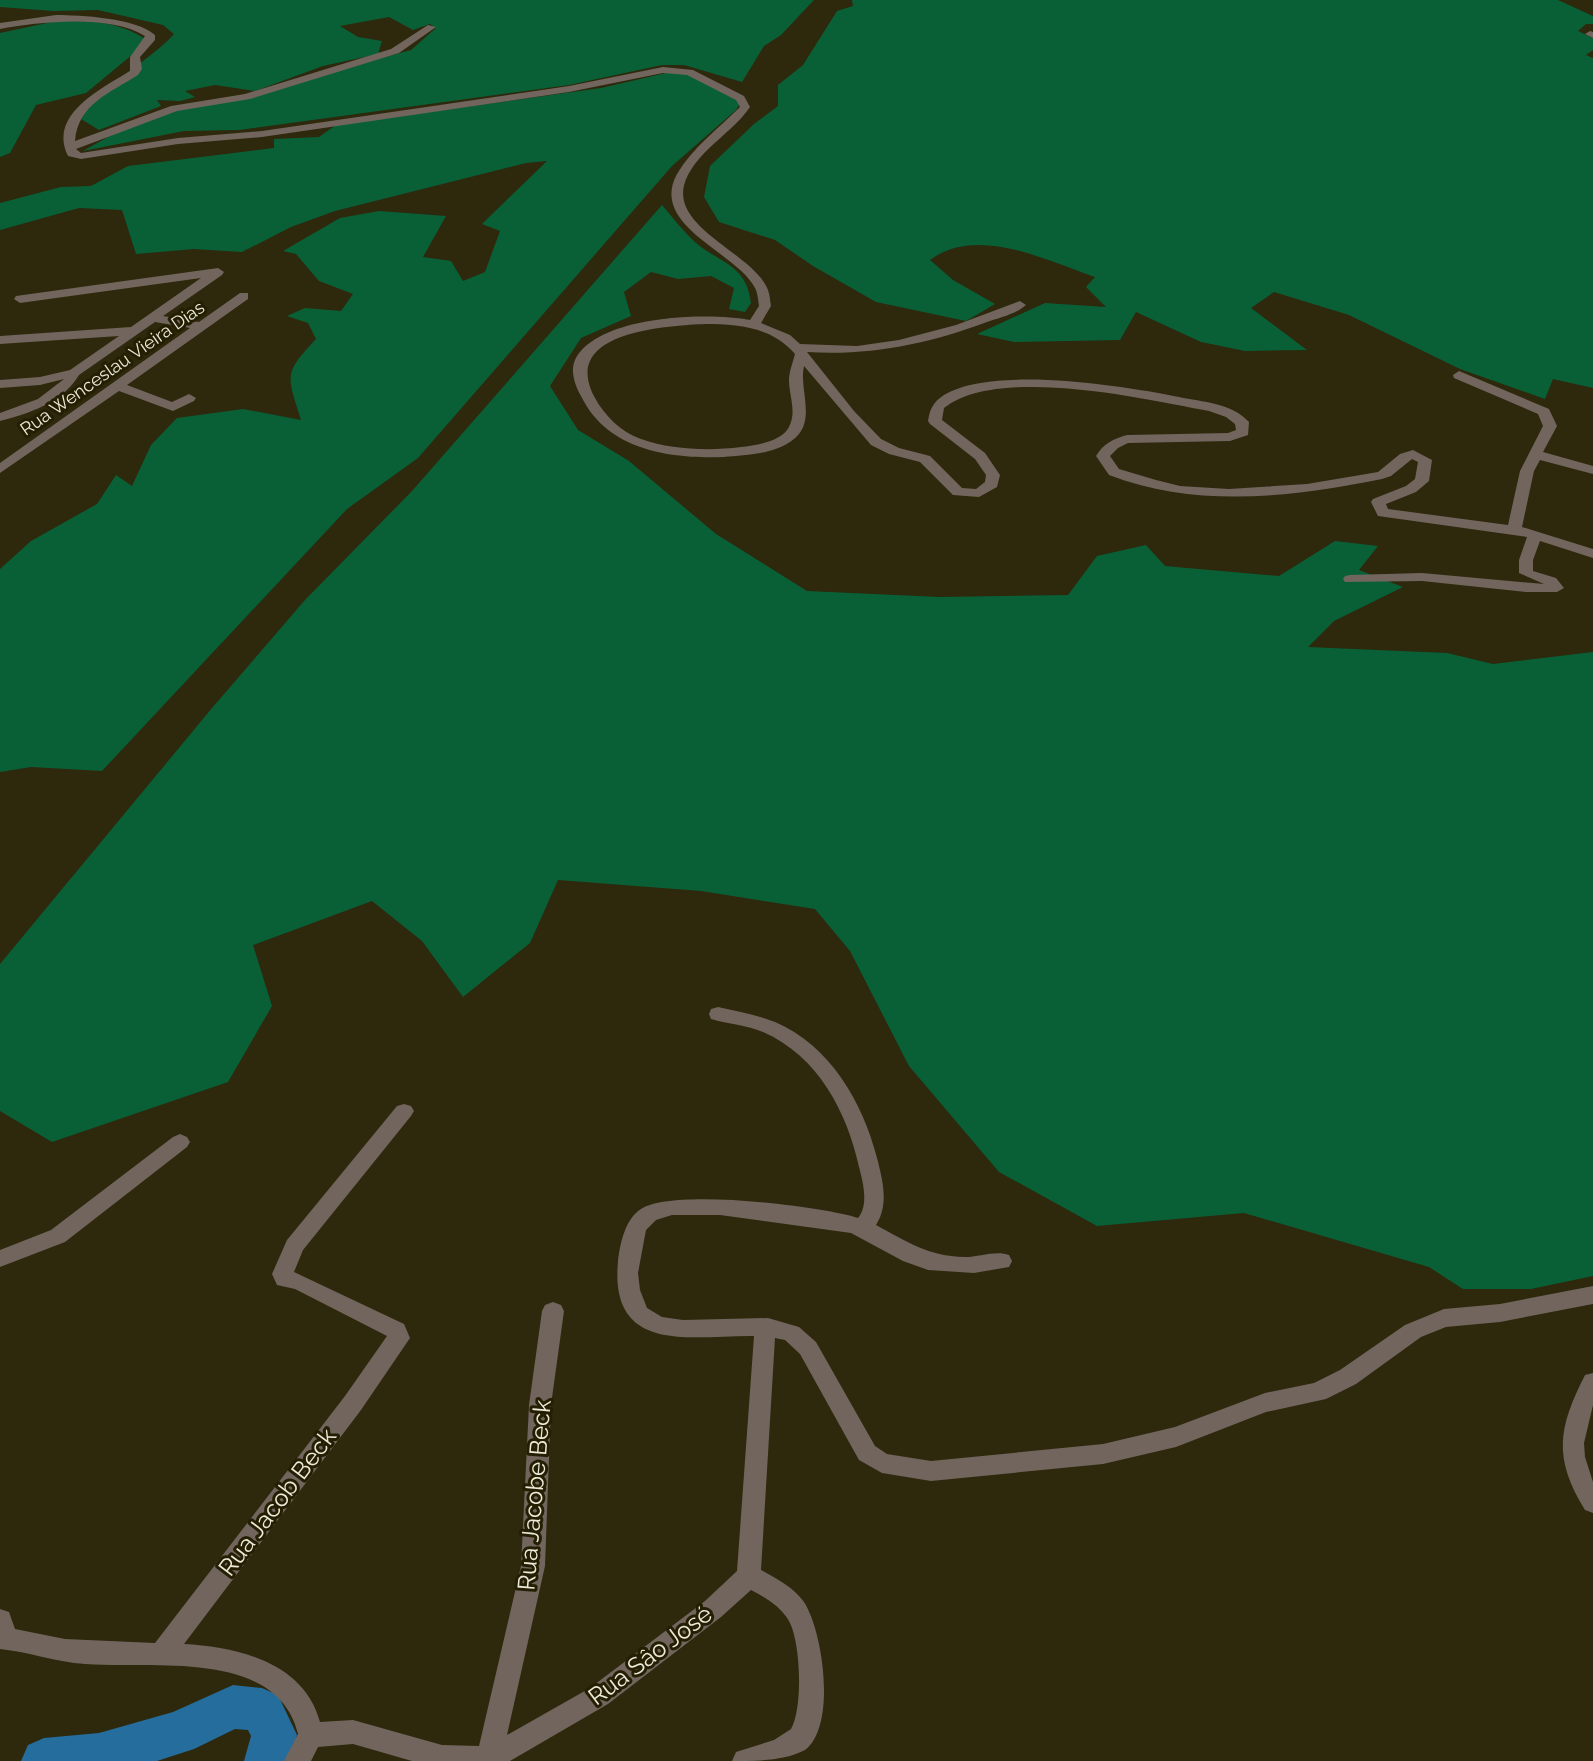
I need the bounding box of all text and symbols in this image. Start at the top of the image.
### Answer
street label: Rua Wenceslau Vieira Dias [16,296,208,440]
street label: Rua Jacobe Beck [511,1398,557,1591]
street label: Rua Jacob Beck [212,1422,342,1581]
street label: Rua Sâo José [582,1599,718,1711]

